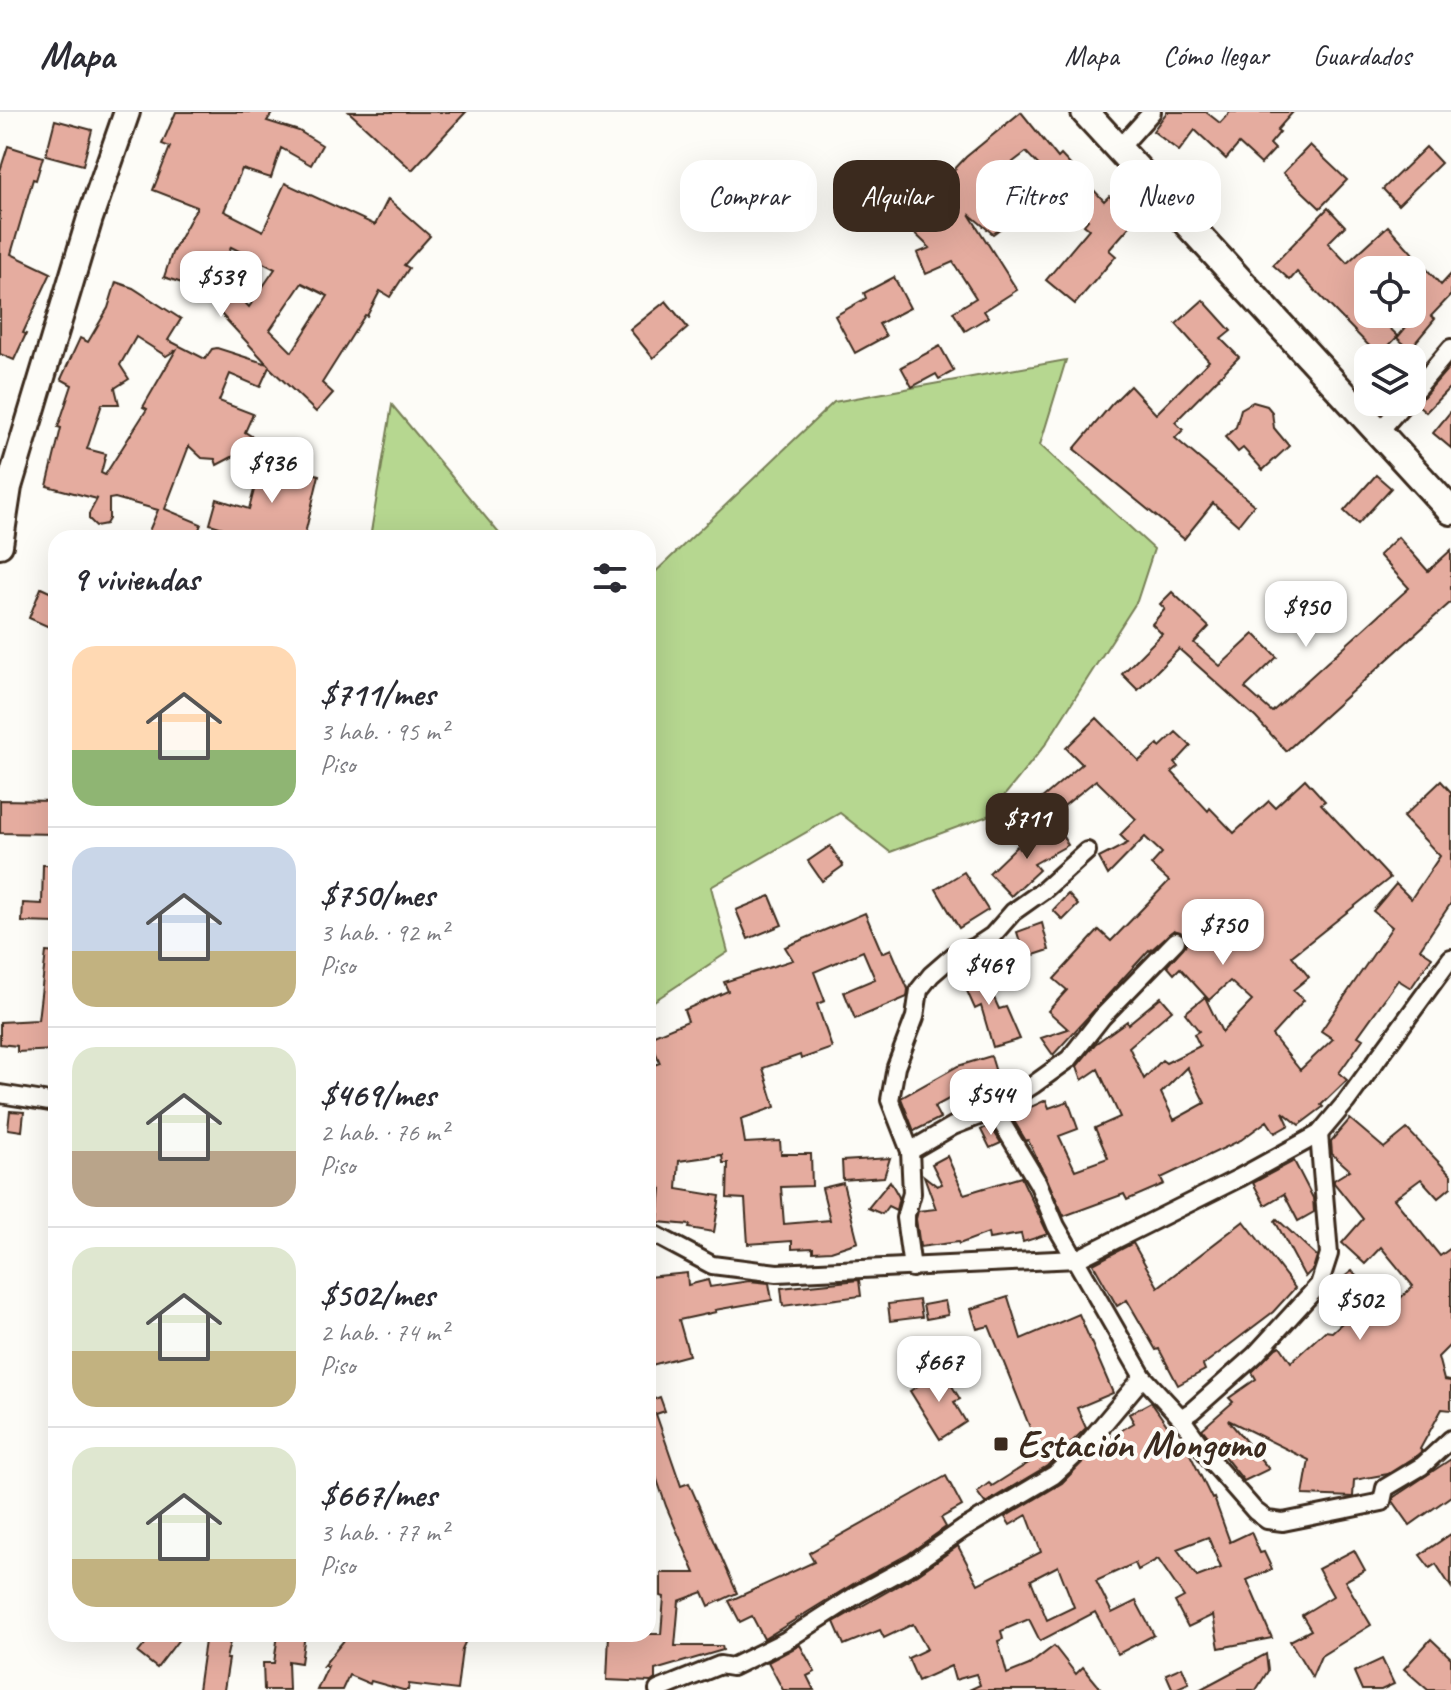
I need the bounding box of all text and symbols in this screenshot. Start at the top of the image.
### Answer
text: Mapa [40,32,115,79]
text: Mapa [1064,38,1119,73]
text: Cómo llegar [1163,38,1269,73]
text: Guardados [1313,38,1411,73]
chip: Comprar [680,160,817,232]
chip: Alquilar [833,160,960,232]
chip: Filtros [976,160,1094,232]
chip: Nuevo [1110,160,1221,232]
pin: $539 [174,251,268,319]
map controls [1354,256,1426,416]
button: locate [1354,256,1426,328]
text: $539 [198,260,244,293]
button: layers [1354,344,1426,416]
pin: $936 [225,437,319,505]
text: $936 [248,446,296,479]
icon: filters [588,556,632,600]
text: 9 viviendas [72,557,199,600]
pin: $950 [1259,581,1353,649]
text: $950 [1283,590,1329,623]
text: $711/mes [320,672,435,715]
icon: home [136,678,232,774]
text: 3 hab. · 95 m² [320,715,448,748]
text: Piso [320,748,355,781]
pin: $711 [980,793,1074,861]
text: $711 [1004,802,1050,835]
text: $750/mes [320,873,434,916]
icon: home [136,879,232,975]
pin: $750 [1176,899,1270,967]
text: $750 [1200,908,1246,941]
text: 3 hab. · 92 m² [320,916,448,949]
pin: $469 [942,939,1036,1007]
text: $469 [965,948,1013,981]
text: Piso [320,949,355,982]
pin: $544 [944,1069,1038,1137]
text: $469/mes [320,1073,435,1116]
text: $544 [968,1078,1014,1111]
icon: home [136,1079,232,1175]
text: 2 hab. · 76 m² [320,1116,448,1149]
text: Piso [320,1149,355,1182]
text: $502/mes [320,1273,434,1316]
pin: $502 [1313,1274,1407,1342]
icon: home [136,1279,232,1375]
text: $502 [1337,1283,1383,1316]
text: 2 hab. · 74 m² [320,1316,448,1349]
pin: $667 [892,1336,986,1404]
text: $667 [915,1345,963,1378]
text: Piso [320,1349,355,1382]
place label: Estación Mongomo [1017,1421,1266,1468]
marker: Estación Mongomo [992,1435,1010,1453]
text: $667/mes [320,1473,436,1516]
icon: home [136,1479,232,1575]
text: 3 hab. · 77 m² [320,1516,448,1549]
text: Piso [320,1549,355,1582]

